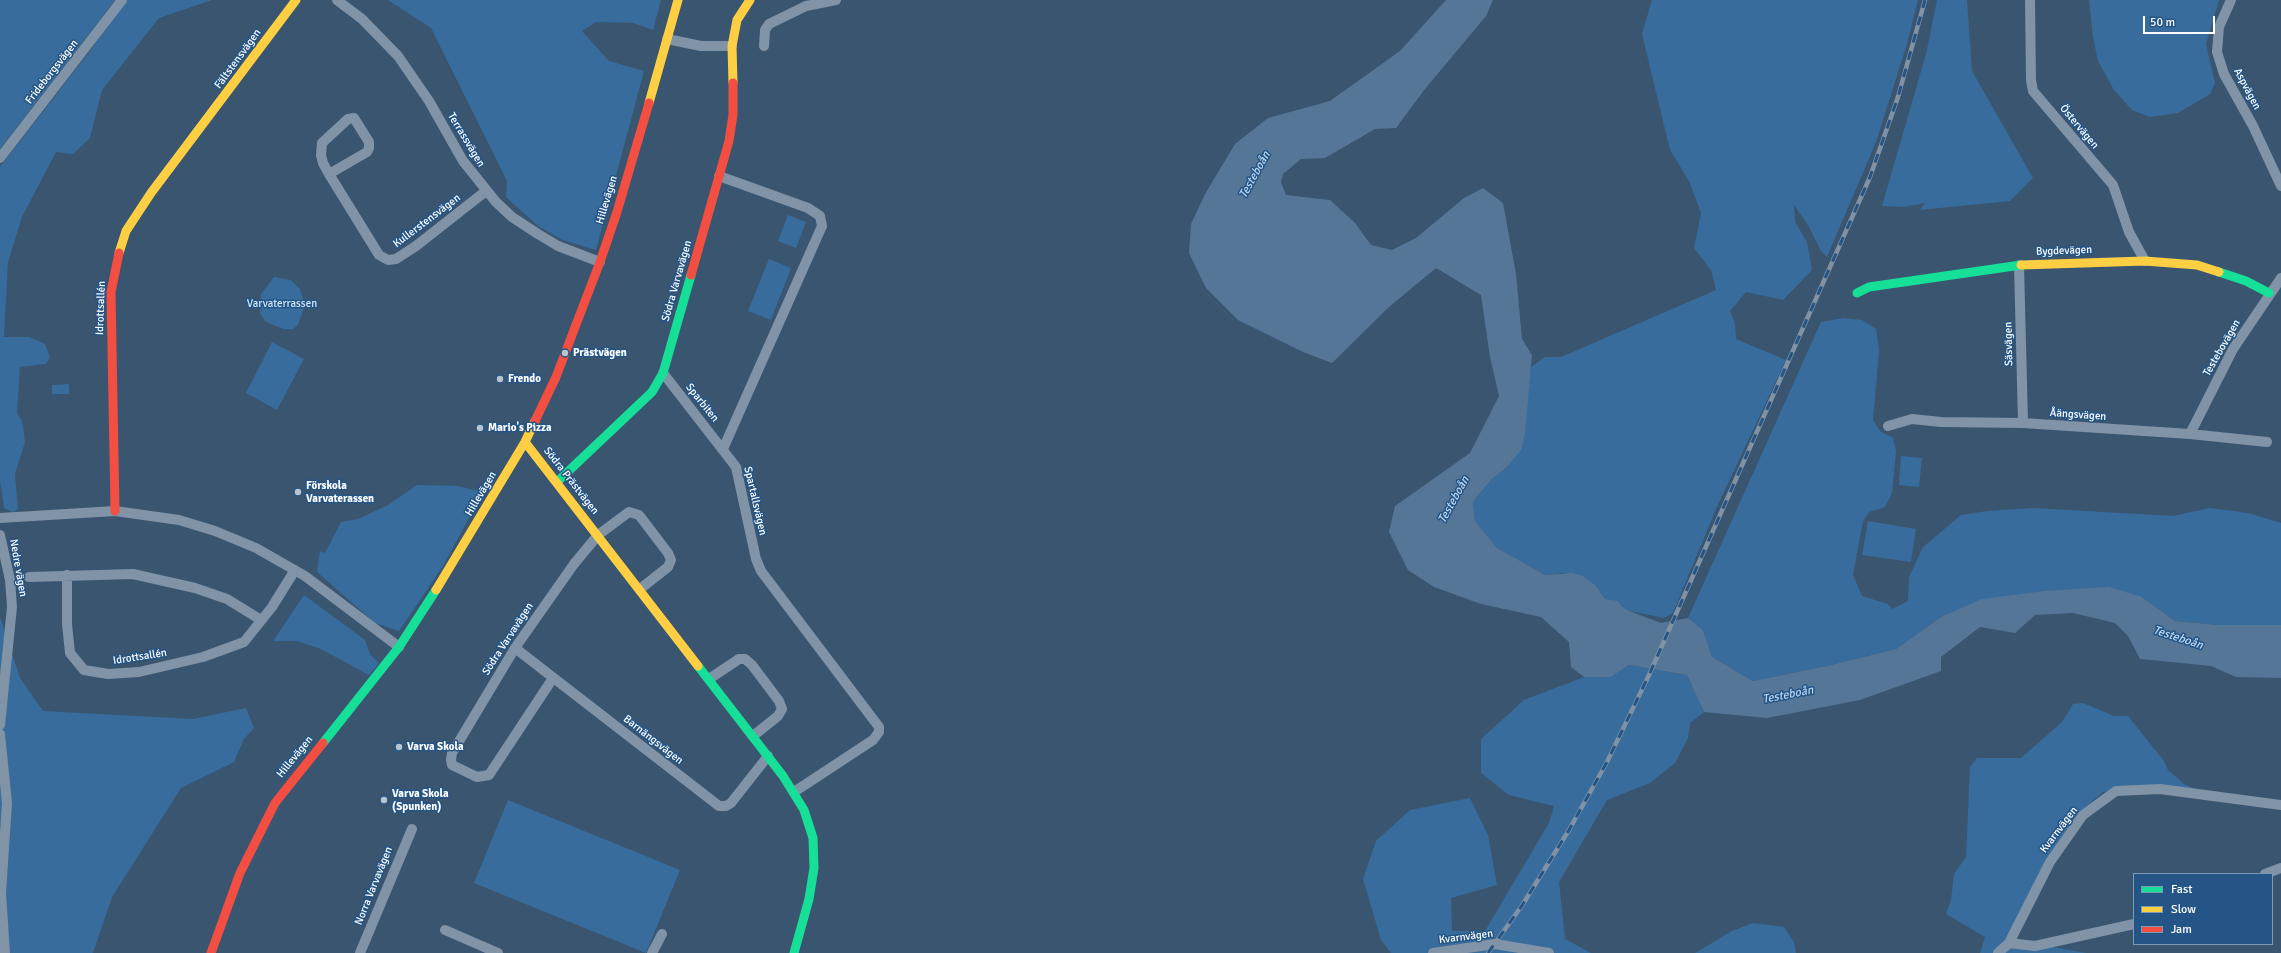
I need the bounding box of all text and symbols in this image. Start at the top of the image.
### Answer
scale bar [2145,8,2217,34]
text: 50 m [2150,15,2175,30]
street label: Fältstensvägen [212,27,264,91]
street label: Frideborgsvägen [23,37,81,107]
street label: Aspvägen [2231,66,2263,112]
street label: Östervägen [2057,102,2101,152]
street label: Terrassvägen [445,110,487,170]
water label: Testeboån [1236,149,1274,201]
street label: Hillevägen [593,174,621,226]
street label: Kullerstensvägen [391,191,463,251]
street label: Södra Varvavägen [659,239,695,323]
street label: Bygdevägen [2036,243,2092,259]
street label: Idrottsallén [93,281,109,335]
park label: Varvaterrassen [247,297,317,311]
street label: Testebovägen [2200,317,2244,379]
street label: Säsvägen [2002,322,2016,366]
place label: Prästvägen [573,346,627,360]
marker: Prästvägen [560,348,570,358]
place label: Frendo [508,372,541,386]
marker: Frendo [495,374,505,384]
street label: Sparbiten [683,381,721,425]
street label: Åängsvägen [2049,406,2107,424]
place label: Mario's Pizza [488,421,552,435]
marker: Mario's Pizza [475,423,485,433]
street label: Södra Prästvägen [541,445,601,517]
street label: Spartallsvägen [741,465,769,537]
street label: Hillevägen [463,469,499,519]
water label: Testeboån [1435,474,1473,526]
place label: Förskola Varvaterassen [306,479,374,505]
marker: Förskola Varvaterassen [293,487,303,497]
street label: Nedre vägen [6,538,30,598]
street label: Södra Varvavägen [480,600,536,678]
water label: Testeboån [2151,623,2205,653]
street label: Idrottsallén [112,646,168,668]
water label: Testeboån [1761,683,1815,707]
street label: Barnängsvägen [620,713,686,767]
street label: Hillevägen [274,733,316,781]
place label: Varva Skola [407,740,464,754]
marker: Varva Skola [394,742,404,752]
place label: Varva Skola (Spunken) [392,787,449,813]
marker: Varva Skola (Spunken) [379,795,389,805]
street label: Kvarnvägen [2037,804,2081,856]
street label: Norra Varvavägen [352,845,396,927]
legend [2133,873,2273,945]
text: Fast [2171,882,2192,897]
text: Slow [2171,902,2196,917]
text: Jam [2171,922,2192,937]
street label: Kvarnvägen [1438,927,1494,947]

